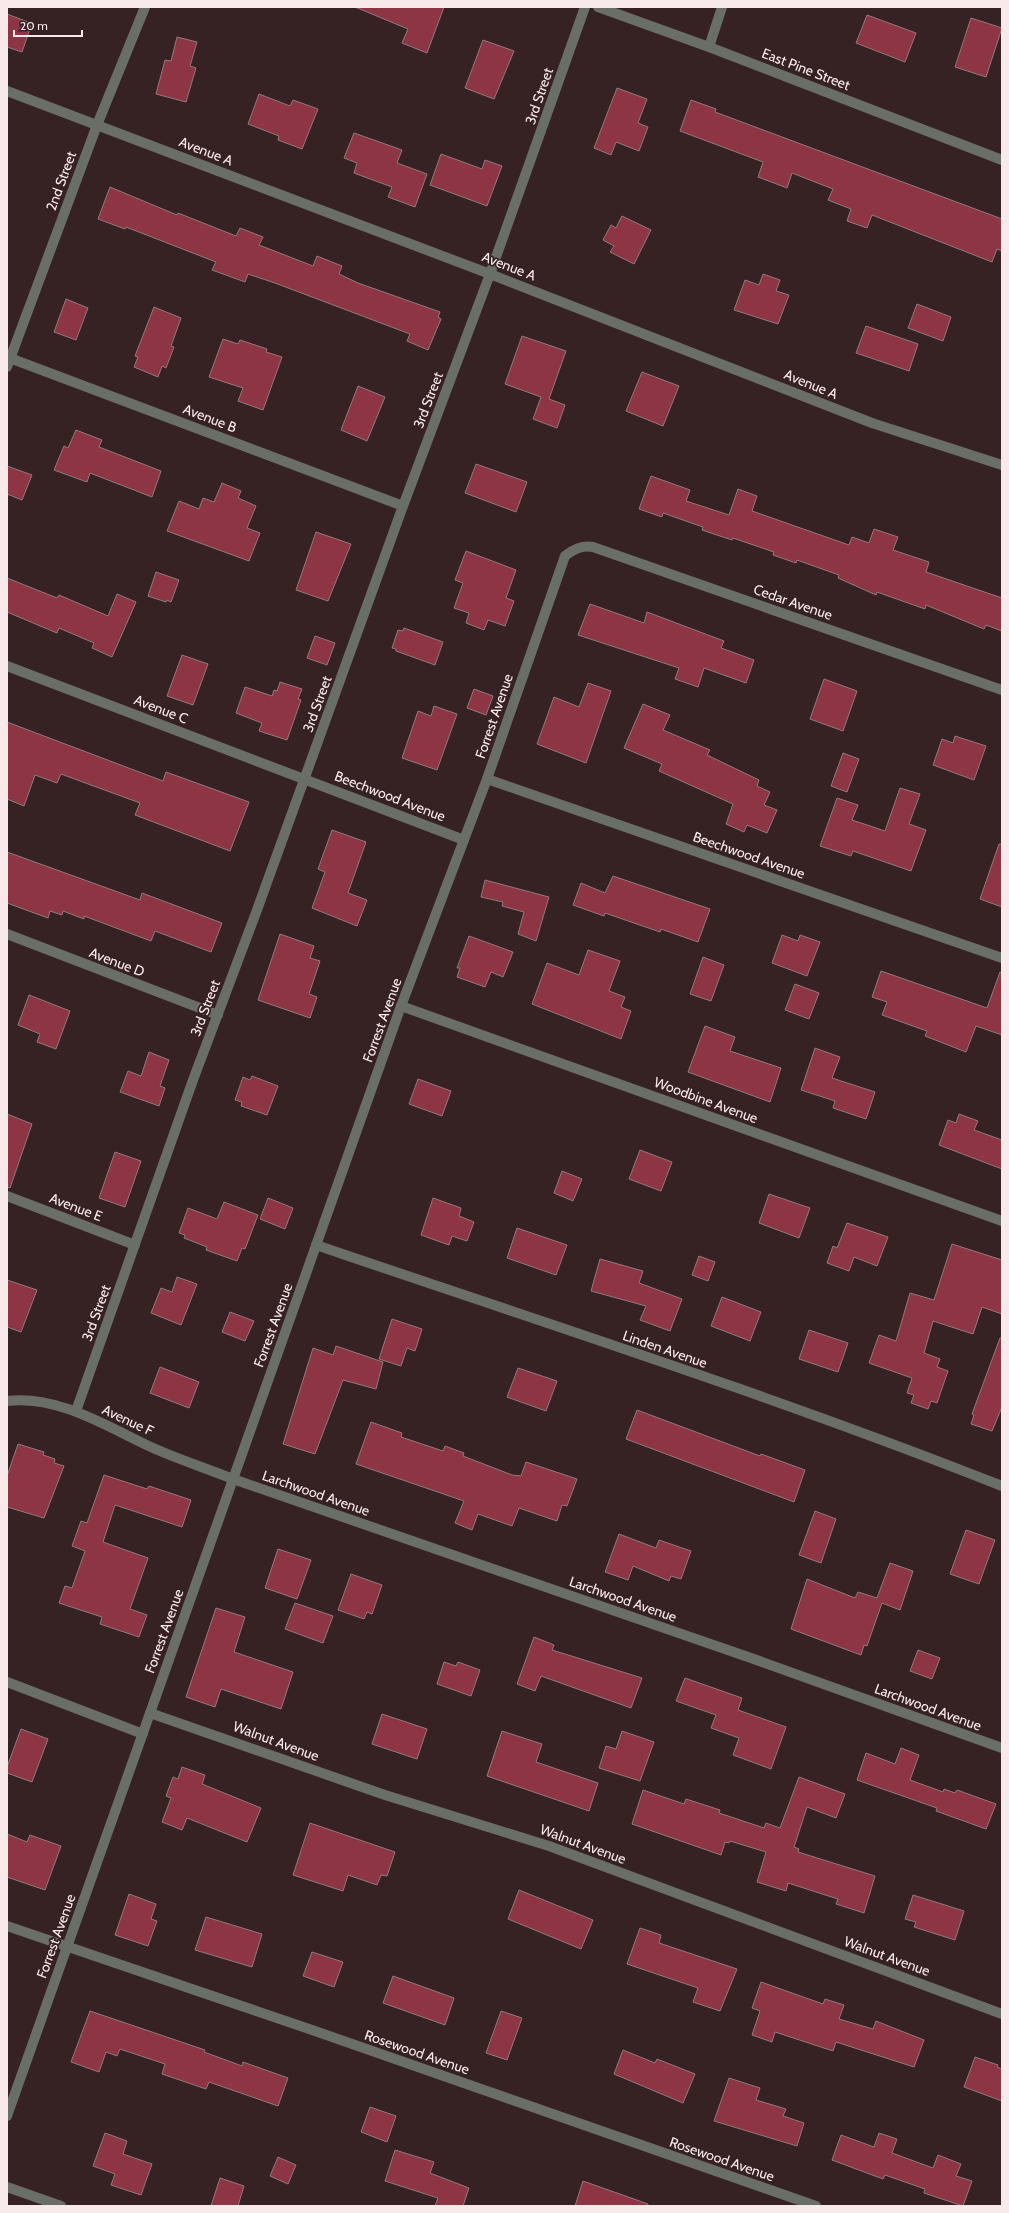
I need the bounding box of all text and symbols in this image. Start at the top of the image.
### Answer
scale bar [14,12,82,38]
text: 20 m [20,18,48,33]
street label: East Pine Street [759,44,853,94]
street label: 3rd Street [521,65,557,127]
street label: Avenue A [177,133,236,170]
street label: 2nd Street [42,148,80,213]
street label: Avenue A [480,248,539,285]
street label: Avenue A [782,365,841,403]
street label: 3rd Street [409,369,447,431]
street label: Avenue B [181,400,239,436]
street label: Cedar Avenue [751,580,835,624]
street label: Forrest Avenue [471,671,517,761]
street label: 3rd Street [299,673,336,735]
street label: Avenue C [132,691,191,728]
street label: Beechwood Avenue [332,767,448,825]
street label: Beechwood Avenue [691,827,807,883]
street label: Avenue D [87,943,147,981]
street label: Forrest Avenue [358,975,406,1065]
street label: 3rd Street [186,977,224,1039]
street label: Woodbine Avenue [652,1073,760,1127]
street label: Avenue E [47,1189,105,1225]
street label: Forrest Avenue [249,1280,297,1370]
street label: 3rd Street [78,1282,115,1344]
street label: Linden Avenue [620,1326,710,1372]
street label: Avenue F [99,1400,157,1440]
street label: Larchwood Avenue [260,1466,372,1520]
street label: Larchwood Avenue [567,1572,679,1626]
street label: Forrest Avenue [140,1586,188,1676]
street label: Larchwood Avenue [872,1679,984,1735]
street label: Walnut Avenue [231,1717,321,1765]
street label: Walnut Avenue [538,1820,628,1868]
street label: Forrest Avenue [32,1891,80,1981]
street label: Walnut Avenue [842,1932,932,1980]
street label: Rosewood Avenue [362,2026,472,2078]
street label: Rosewood Avenue [667,2133,777,2185]

